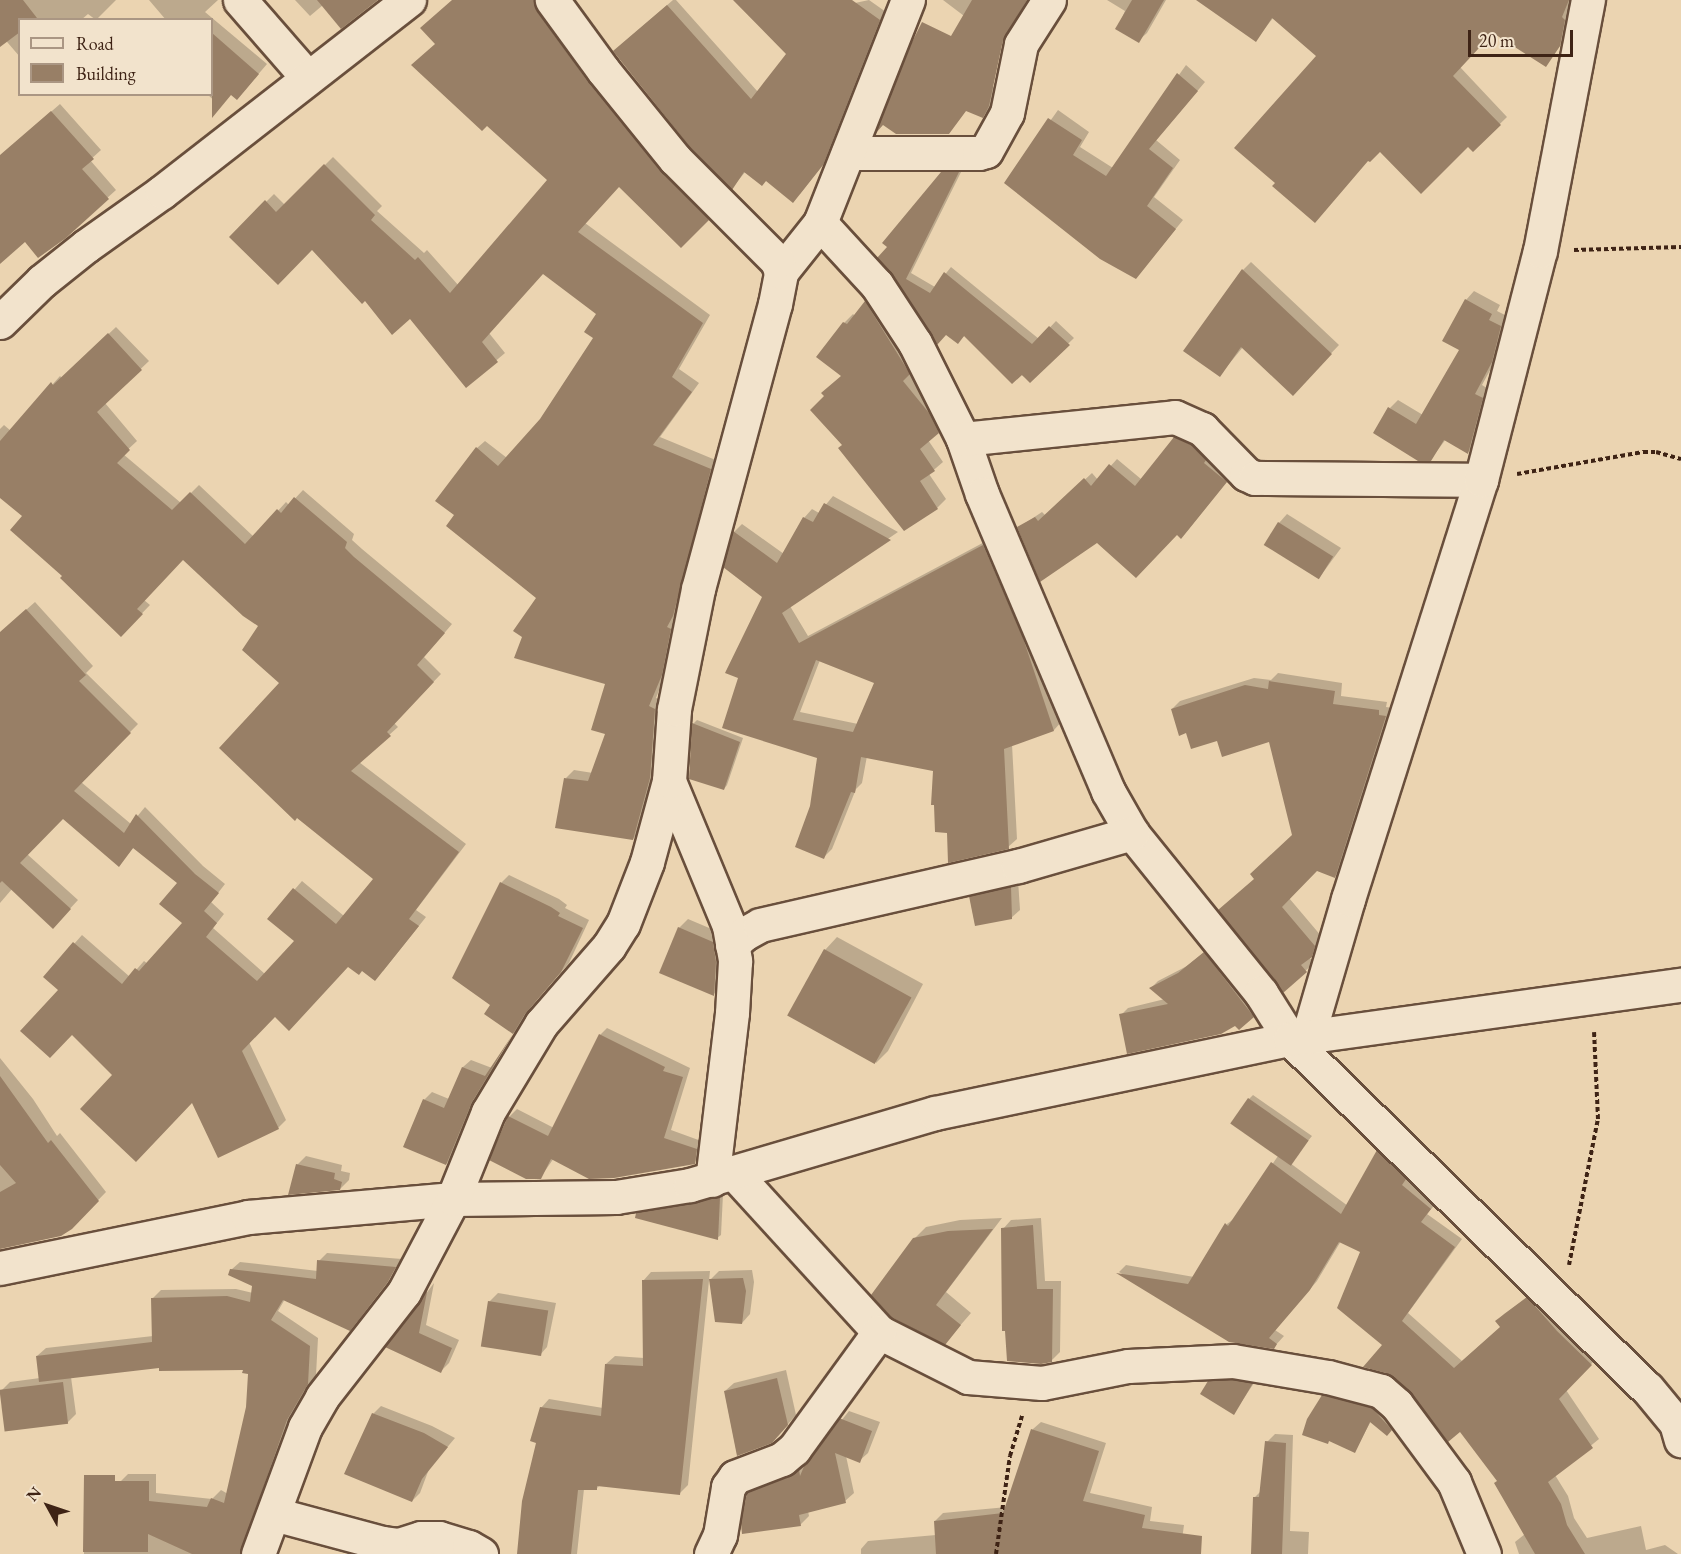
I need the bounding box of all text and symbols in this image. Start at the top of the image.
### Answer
legend [18,18,213,96]
scale bar [1471,18,1576,56]
text: 20 m [1479,29,1514,52]
text: Road [76,32,114,55]
text: Building [76,62,136,85]
north arrow [18,1476,78,1536]
text: N [22,1482,46,1506]

